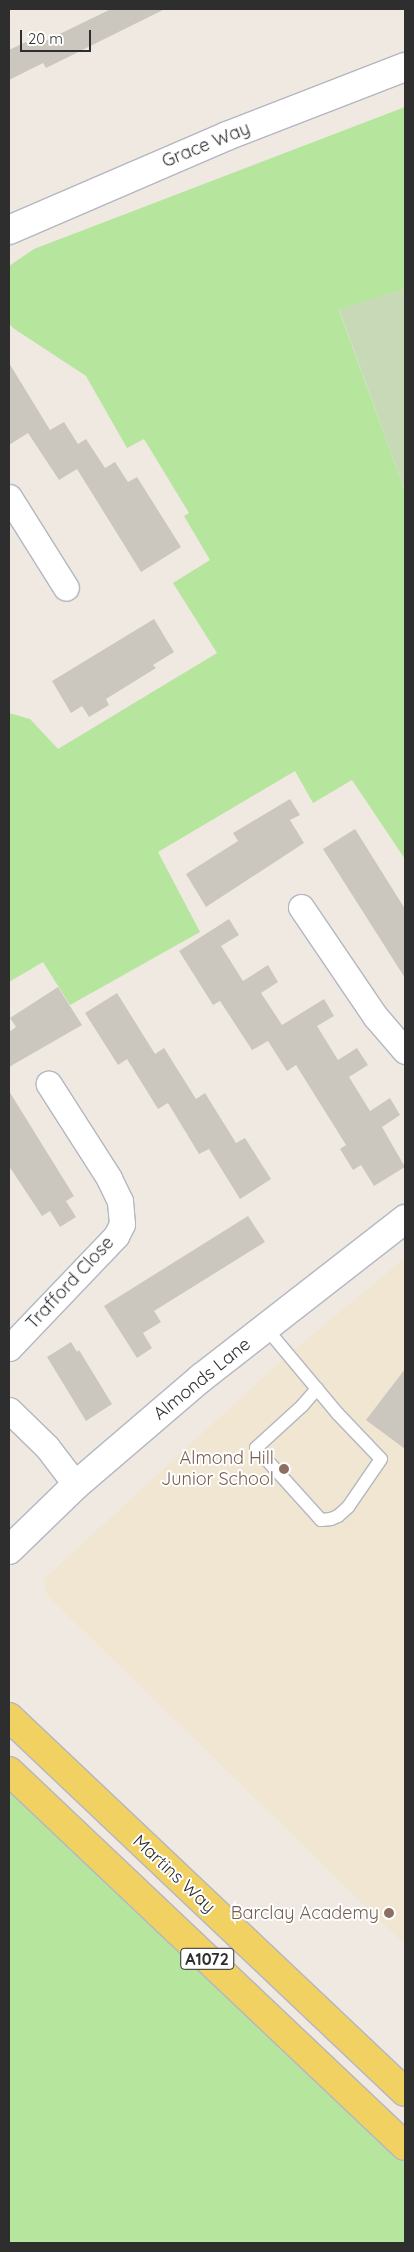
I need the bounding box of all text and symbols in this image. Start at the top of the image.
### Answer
scale bar [22,20,94,52]
text: 20 m [28,29,63,48]
street label: Grace Way [159,118,253,172]
street label: Trafford Close [22,1232,118,1334]
street label: Almonds Lane [149,1333,255,1425]
place label: Almond Hill Junior School [161,1448,274,1490]
marker: Almond Hill Junior School [278,1463,290,1475]
street label: Martins Way [128,1830,220,1918]
place label: Barclay Academy [231,1902,379,1924]
marker: Barclay Academy [383,1907,395,1919]
road number: A1072 [180,1946,234,1972]

